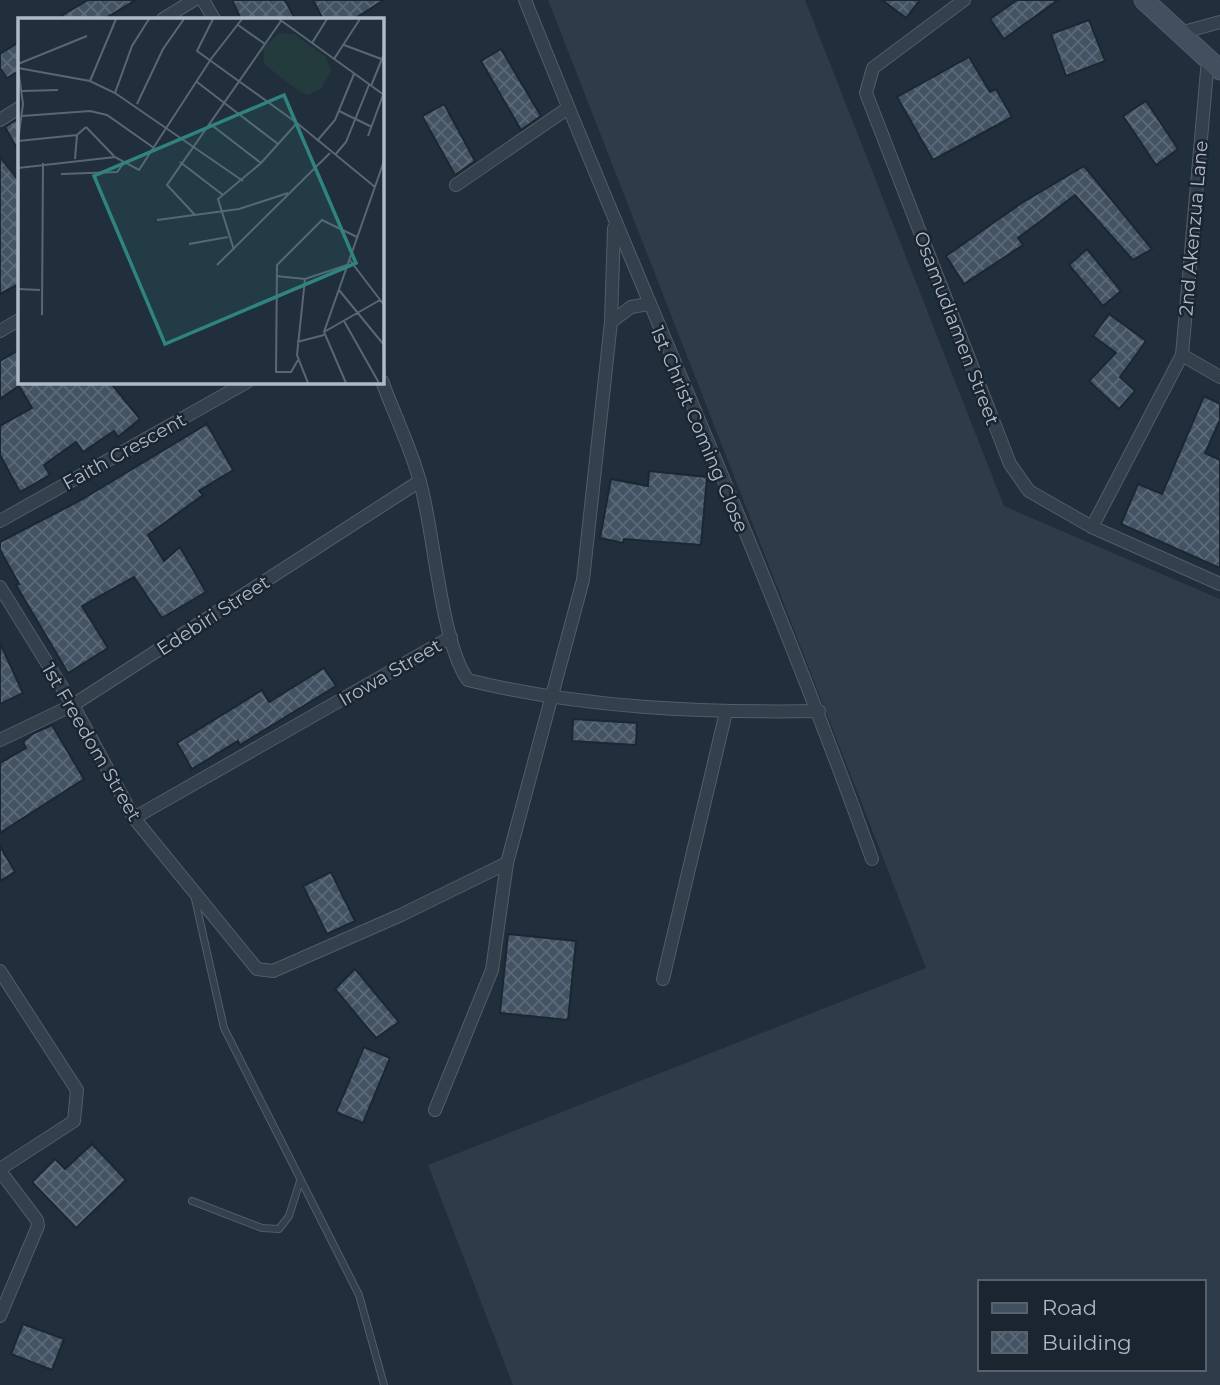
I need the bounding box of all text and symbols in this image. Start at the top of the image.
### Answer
inset map [18,18,383,383]
street label: 2nd Akenzua Lane [1174,139,1213,317]
street label: Osamudiamen Street [909,228,1004,428]
street label: 1st Christ Coming Close [646,323,753,536]
street label: Faith Crescent [59,408,190,495]
street label: Edebiri Street [153,570,274,660]
street label: Irowa Street [335,634,446,711]
street label: 1st Freedom Street [37,659,146,825]
legend [978,1280,1206,1371]
text: Road [1042,1295,1097,1320]
text: Building [1042,1330,1132,1355]

